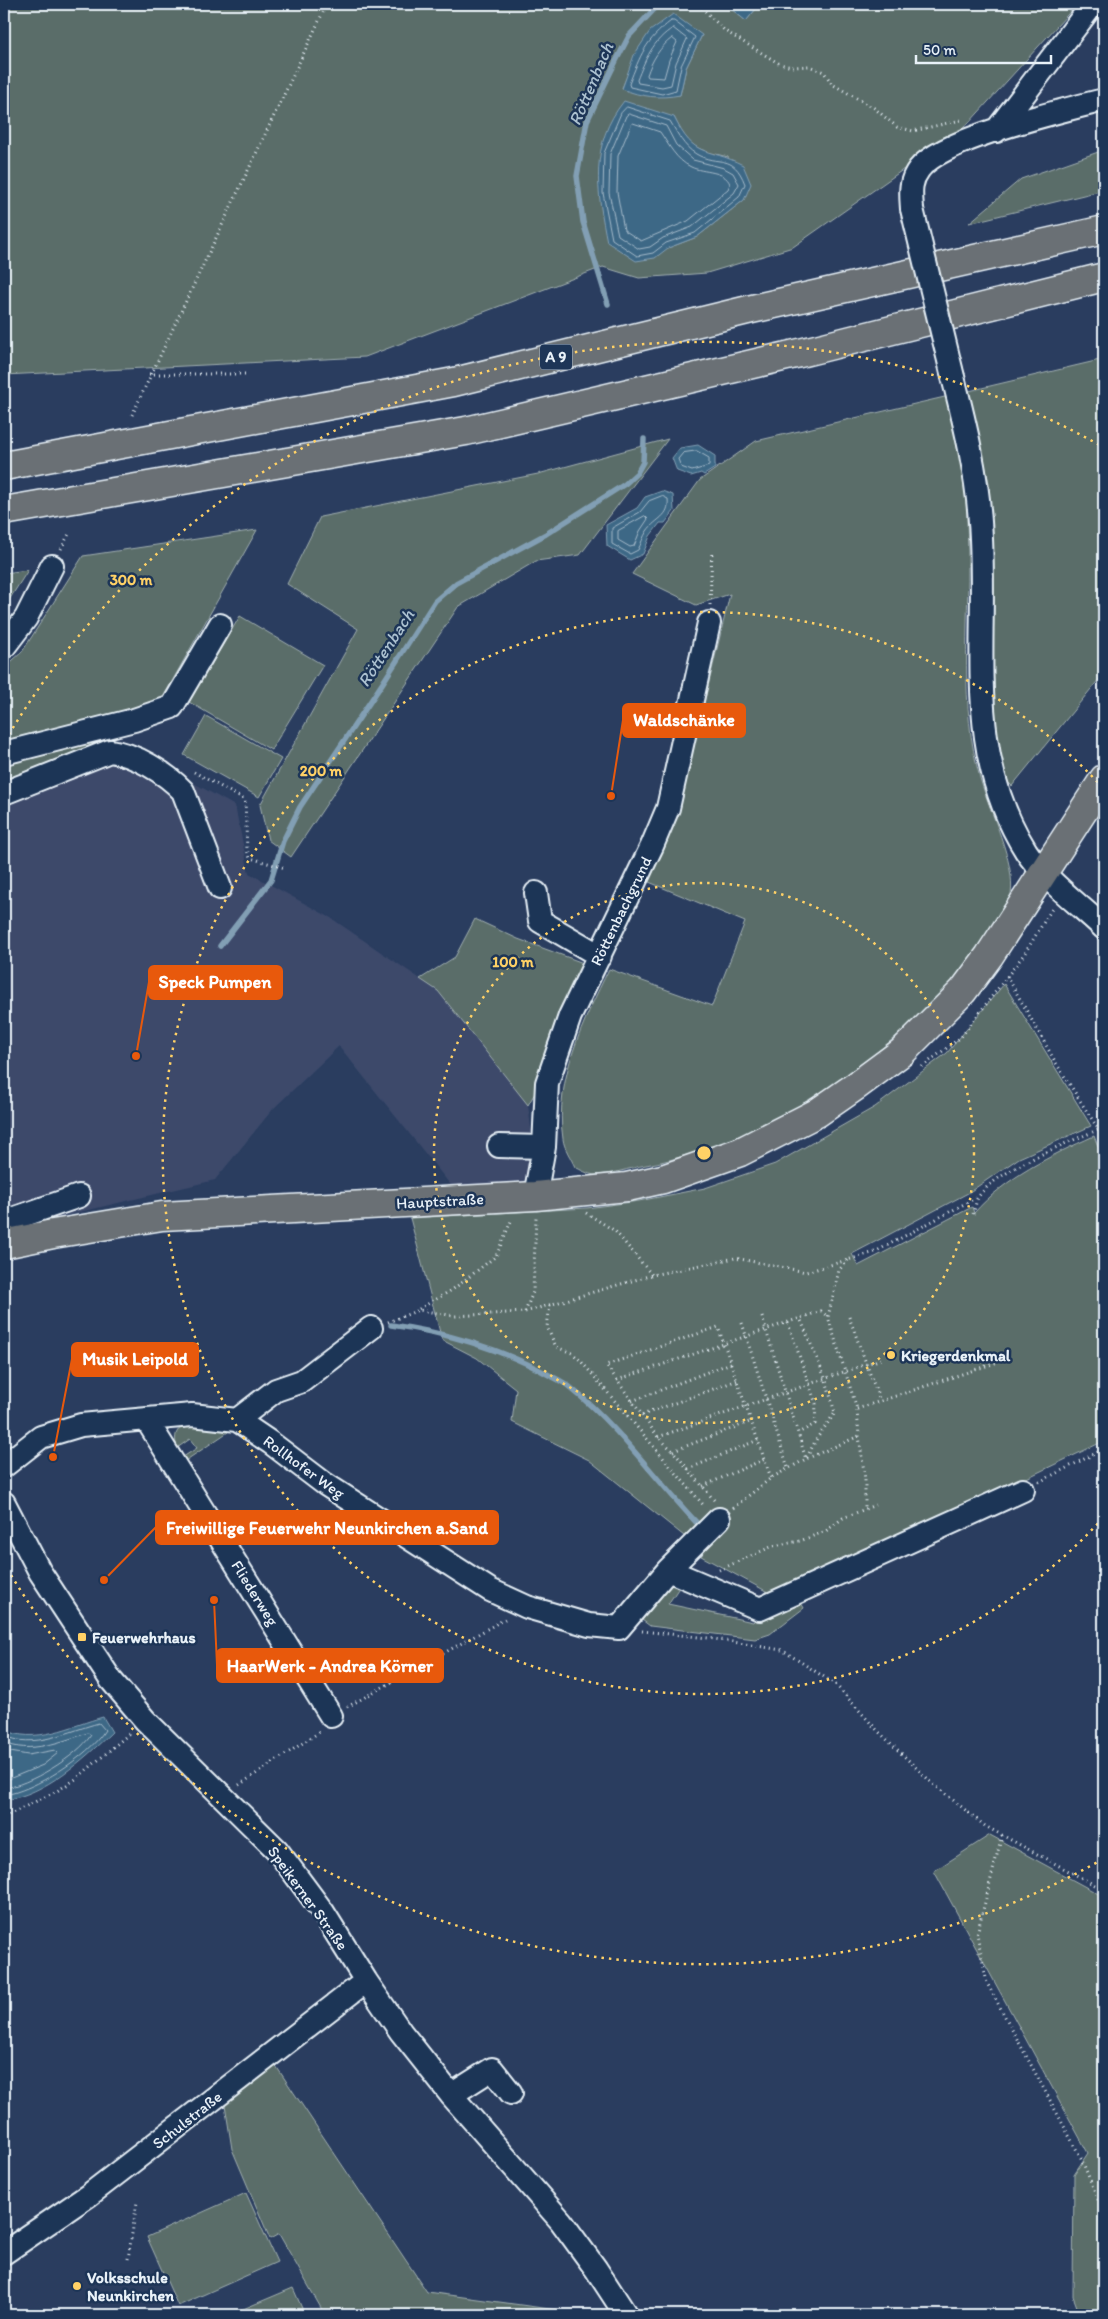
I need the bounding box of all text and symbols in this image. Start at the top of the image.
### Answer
scale bar [916,32,1050,64]
water label: Röttenbach [564,39,618,129]
text: 50 m [923,41,956,59]
road number: A 9 [540,344,572,370]
text: 300 m [110,571,153,589]
water label: Röttenbach [353,605,419,691]
callout: Waldschänke [623,704,745,737]
text: Waldschänke [633,709,735,731]
text: 200 m [300,762,343,780]
street label: Röttenbachgrund [586,853,656,969]
text: 100 m [492,953,534,971]
callout: Speck Pumpen [149,966,282,999]
text: Speck Pumpen [159,971,272,993]
centre of rings [695,1144,713,1162]
street label: Hauptstraße [396,1189,484,1213]
callout: Musik Leipold [72,1343,198,1376]
place label: Kriegerdenkmal [901,1346,1011,1366]
text: Musik Leipold [82,1348,188,1370]
marker: Kriegerdenkmal [885,1349,897,1361]
street label: Rollhofer Weg [260,1431,349,1503]
callout: Freiwillige Feuerwehr Neunkirchen a.Sand [156,1511,498,1544]
text: Freiwillige Feuerwehr Neunkirchen a.Sand [166,1517,488,1539]
street label: Fliederweg [227,1557,283,1630]
place label: Feuerwehrhaus [92,1628,196,1647]
marker: Feuerwehrhaus [76,1631,88,1643]
callout: HaarWerk - Andrea Körner [217,1649,443,1682]
text: HaarWerk - Andrea Körner [227,1655,434,1677]
street label: Speikerner Straße [264,1842,352,1954]
street label: Schulstraße [148,2087,226,2153]
place label: Volksschule Neunkirchen [87,2268,175,2305]
marker: Volksschule Neunkirchen [71,2280,83,2292]

